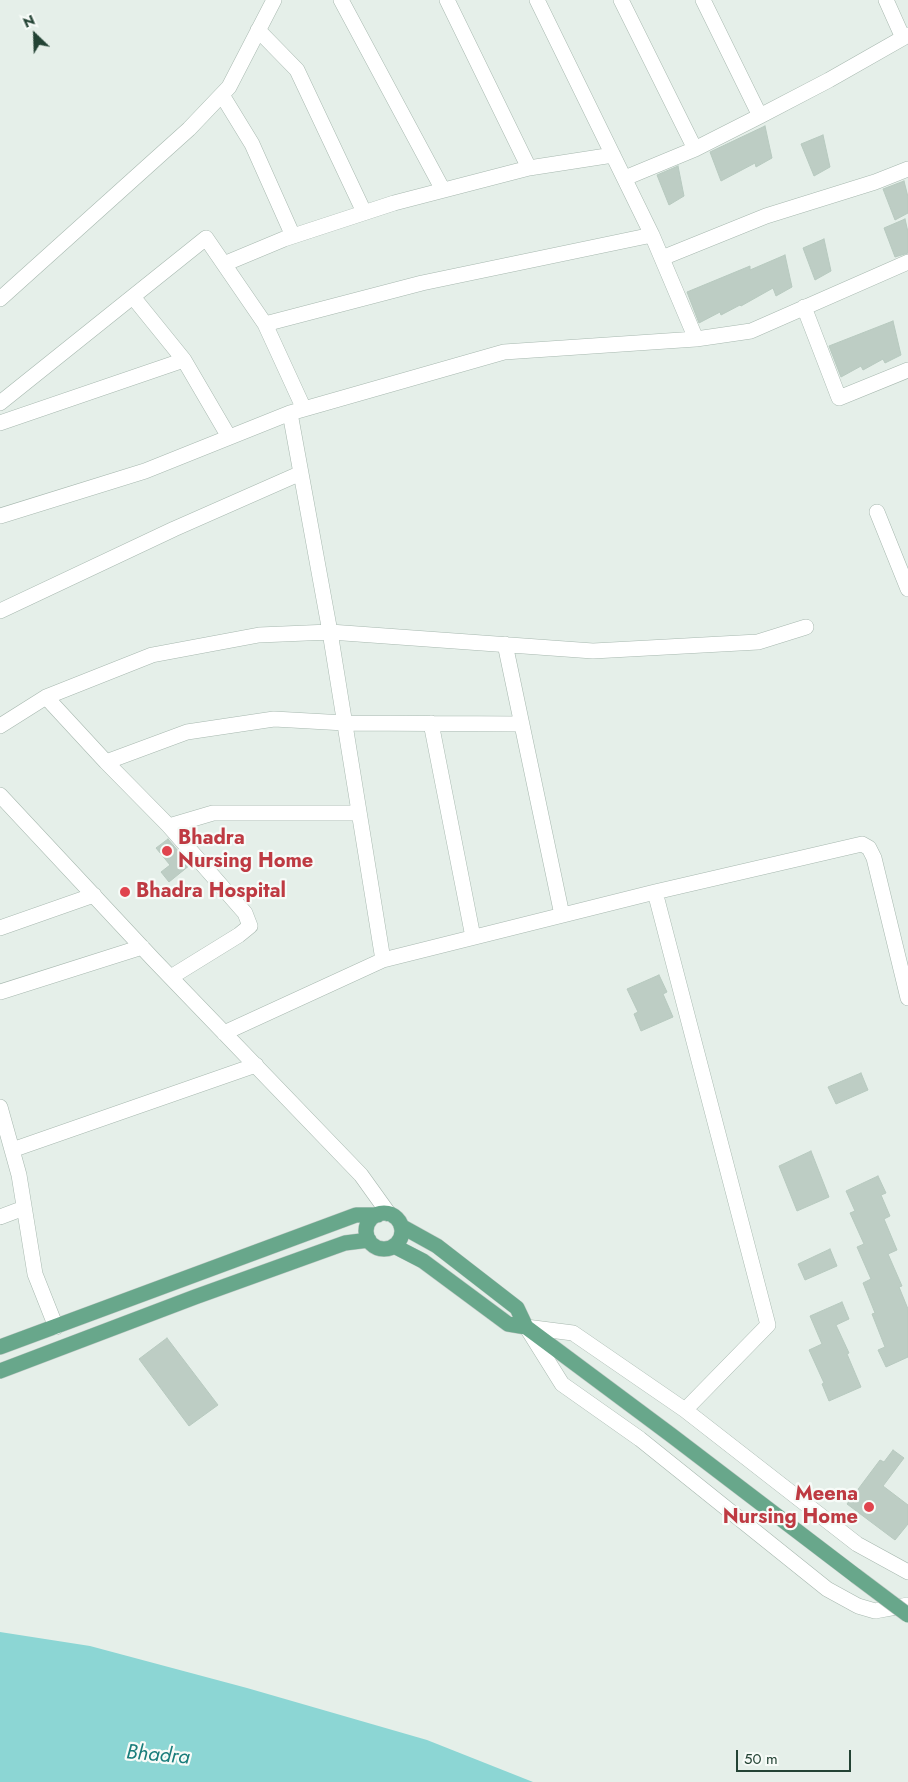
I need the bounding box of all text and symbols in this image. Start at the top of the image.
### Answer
north arrow [10,10,60,60]
text: N [20,10,38,33]
place label: Bhadra Nursing Home [178,827,313,874]
marker: Bhadra Nursing Home [160,844,174,858]
place label: Bhadra Hospital [136,880,286,904]
marker: Bhadra Hospital [118,885,132,899]
place label: Meena Nursing Home [723,1483,858,1530]
marker: Meena Nursing Home [862,1500,876,1514]
scale bar [738,1740,853,1772]
water label: Bhadra [125,1741,191,1771]
text: 50 m [744,1748,778,1770]

